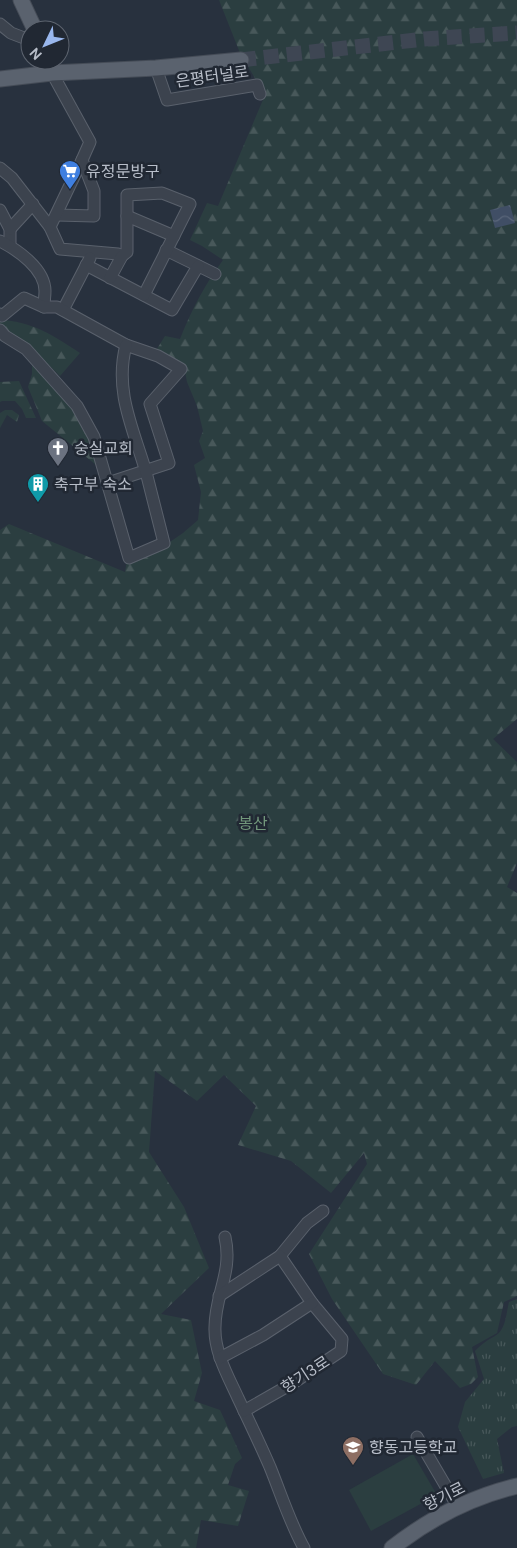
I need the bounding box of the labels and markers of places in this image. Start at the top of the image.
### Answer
supermarket icon: 유정문방구 [58,159,82,190]
place label: 유정문방구 [86,161,160,182]
church icon: 숭실교회 [46,436,70,467]
place label: 숭실교회 [74,438,133,459]
building icon: 축구부 숙소 [26,472,50,503]
place label: 축구부 숙소 [54,474,132,495]
school or university icon: 향동고등학교 [341,1435,365,1466]
place label: 향동고등학교 [369,1437,457,1458]

